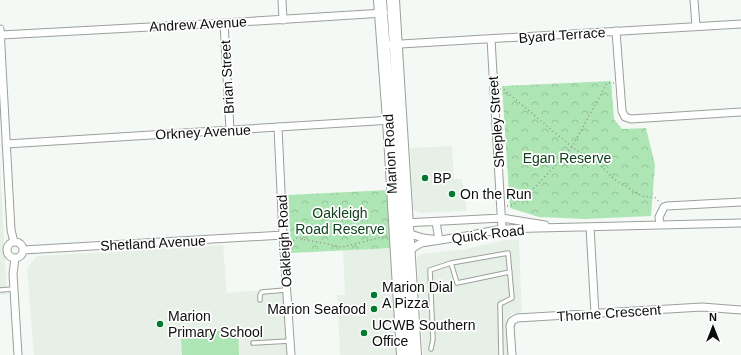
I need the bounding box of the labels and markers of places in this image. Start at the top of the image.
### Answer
place label: BP [433,170,452,186]
marker: BP [420,173,430,183]
place label: On the Run [460,186,532,202]
marker: On the Run [447,189,457,199]
place label: Marion Dial A Pizza [382,279,453,311]
marker: Marion Dial A Pizza [369,290,379,300]
place label: Marion Seafood [267,301,366,317]
marker: Marion Seafood [369,304,379,314]
place label: Marion Primary School [168,308,263,340]
place label: UCWB Southern Office [372,317,475,349]
marker: Marion Primary School [155,319,165,329]
marker: UCWB Southern Office [359,328,369,338]

